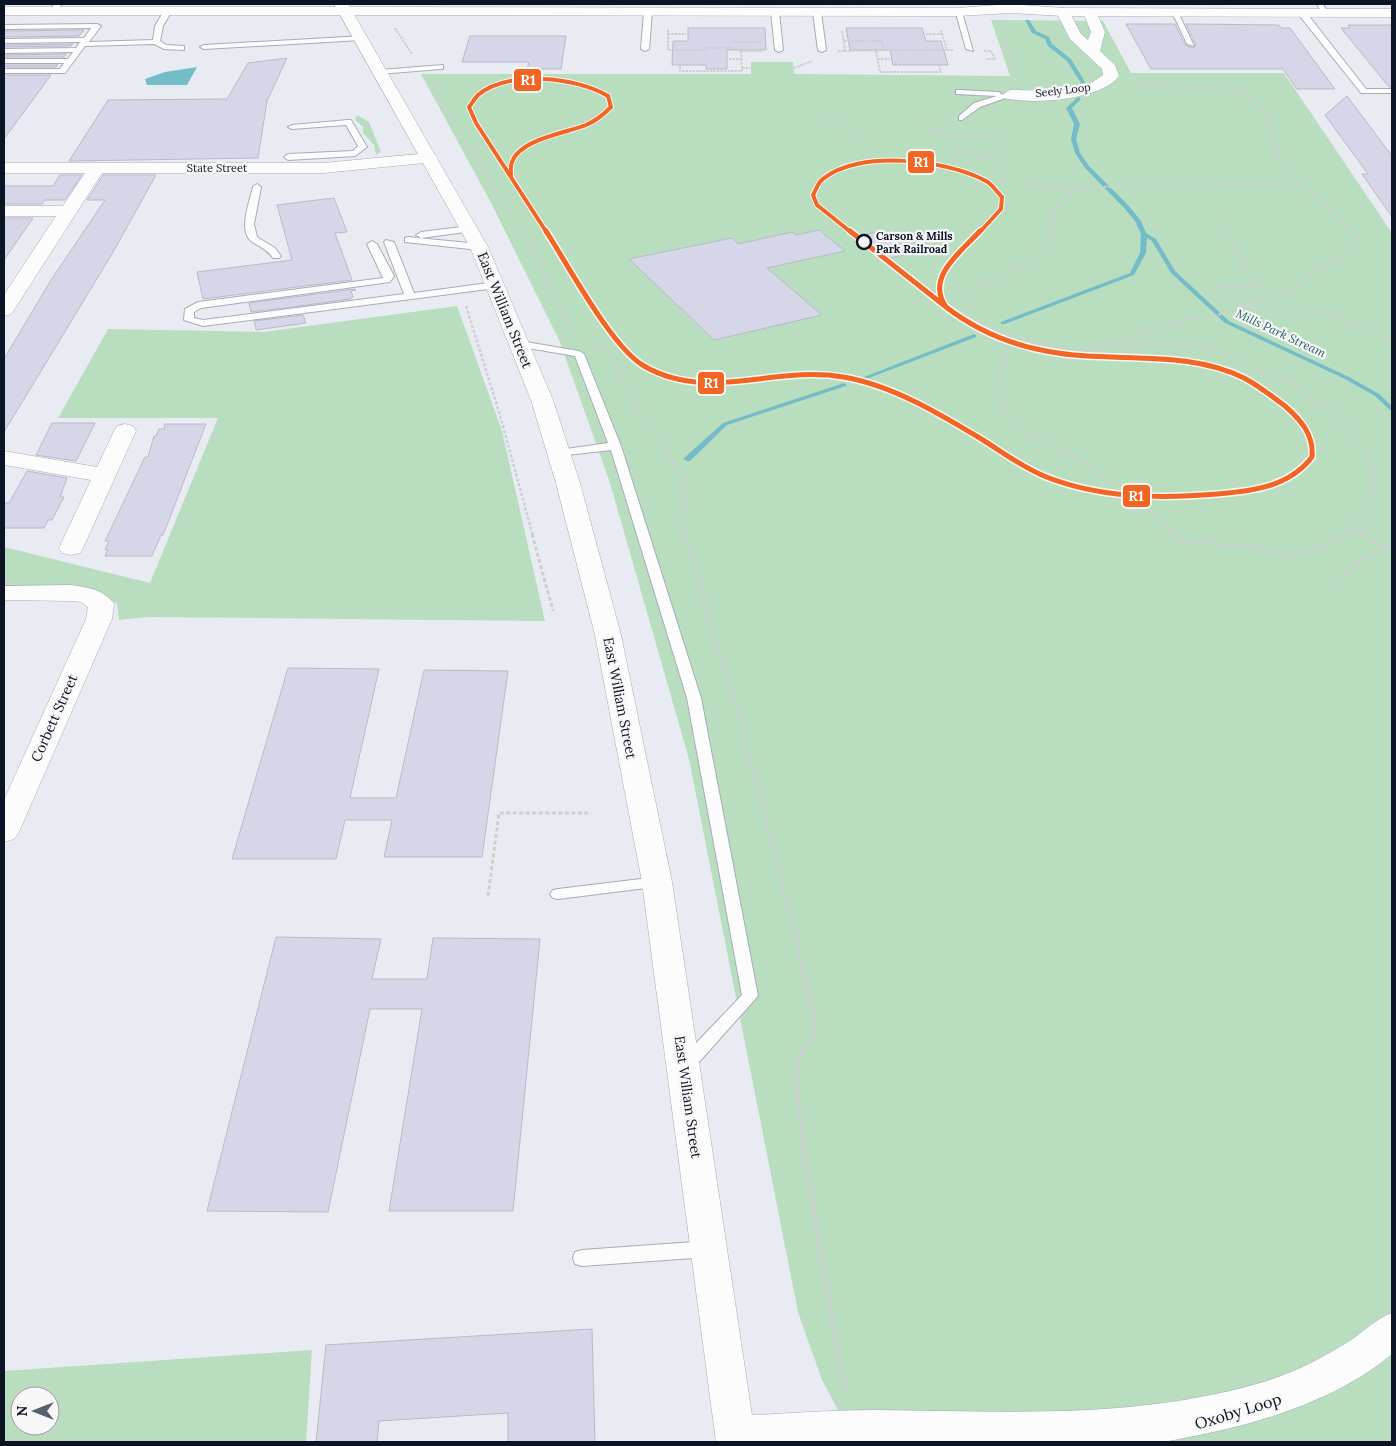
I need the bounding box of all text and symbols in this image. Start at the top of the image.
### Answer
line badge: R1 [513,68,542,92]
text: R1 [520,71,536,89]
street label: Seely Loop [1035,80,1092,100]
line badge: R1 [907,150,935,174]
text: R1 [913,153,929,171]
street label: State Street [187,161,248,175]
place label: Carson & Mills Park Railroad [876,229,953,256]
marker: Carson & Mills Park Railroad [856,234,872,250]
street label: East William Street [473,249,537,371]
water label: Mills Park Stream [1234,306,1329,361]
line badge: R1 [697,371,725,395]
text: R1 [703,374,719,392]
line badge: R1 [1122,484,1151,508]
text: R1 [1128,487,1144,505]
street label: East William Street [599,636,641,761]
street label: Corbett Street [27,671,82,765]
street label: East William Street [670,1034,706,1160]
north arrow [10,1386,60,1436]
street label: Oxoby Loop [1192,1388,1284,1434]
text: N [13,1405,31,1416]

